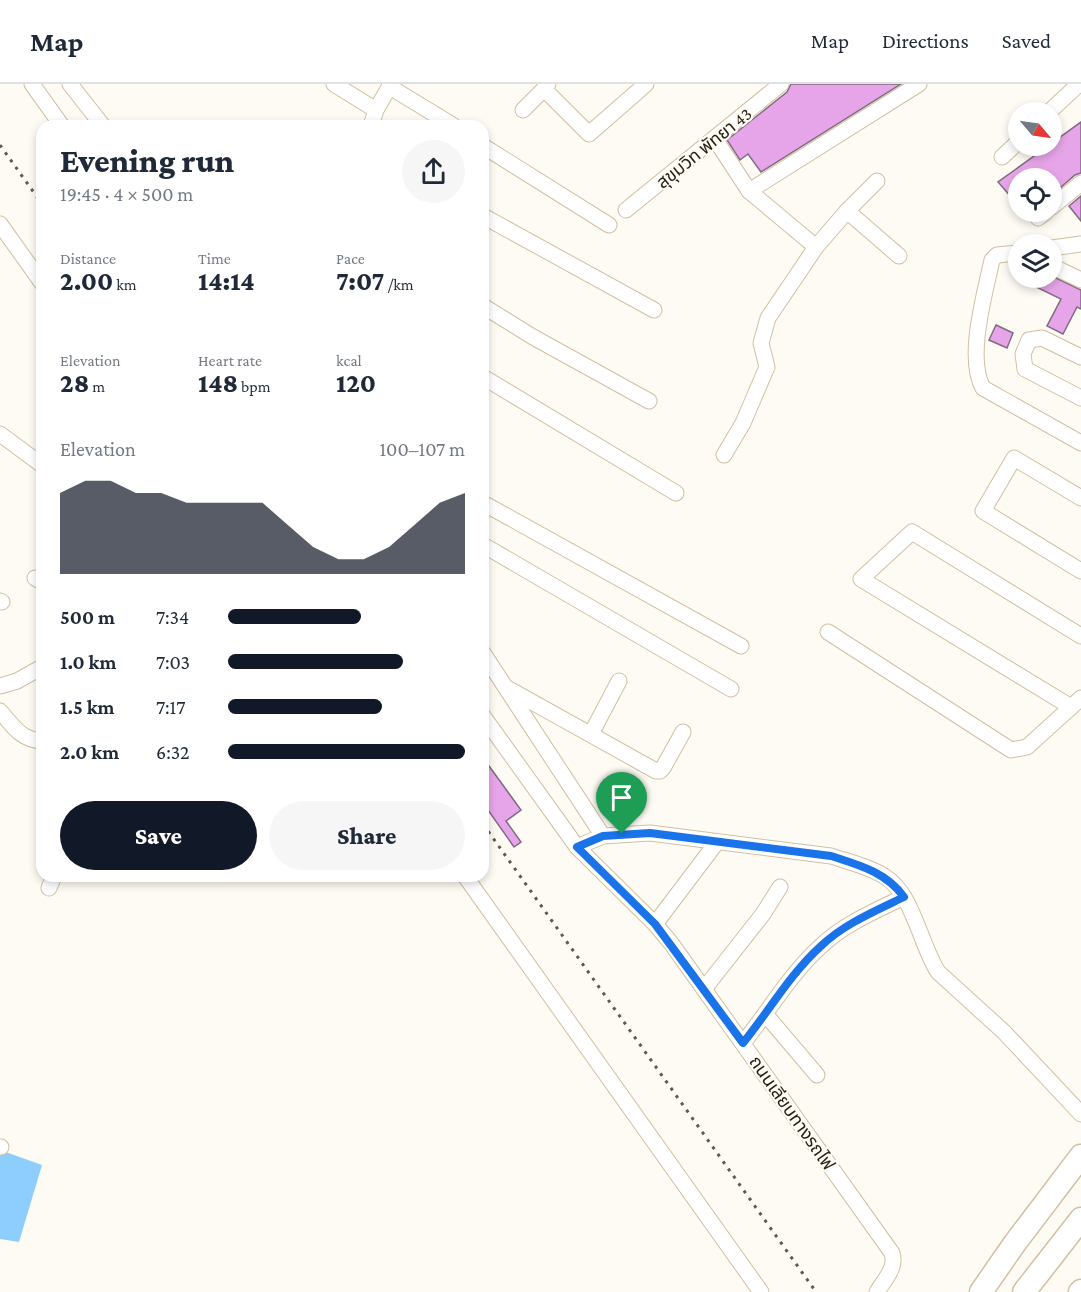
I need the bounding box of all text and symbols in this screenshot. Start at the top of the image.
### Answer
text: Map [30,26,83,57]
text: Map [811,29,849,53]
text: Directions [882,29,969,53]
text: Saved [1002,29,1051,53]
north arrow [1008,102,1062,156]
map controls [1008,102,1062,288]
street label: สุขุมวิท พัทยา 43 [652,103,756,193]
button: share [402,140,465,203]
text: Evening run [60,142,234,179]
button: locate [1008,168,1062,222]
text: 19:45 · 4 × 500 m [60,183,193,205]
button: layers [1008,234,1062,288]
text: Distance [60,250,116,267]
text: Time [198,250,231,267]
text: Pace [336,250,365,267]
text: 2.00 [60,267,113,296]
text: 14:14 [198,267,255,296]
text: 7:07 [336,267,385,296]
text: km [113,276,137,293]
text: /km [385,276,414,293]
text: Elevation [60,352,121,369]
text: Heart rate [198,352,262,369]
text: kcal [336,352,362,369]
text: 28 [60,369,89,398]
text: 148 [198,369,238,398]
text: 120 [336,369,376,398]
text: m [89,378,105,395]
text: bpm [238,378,271,395]
text: Elevation [60,438,136,460]
text: 100–107 m [379,438,465,460]
text: 500 m [60,606,115,628]
text: 7:34 [156,606,189,628]
text: 1.0 km [60,651,116,673]
text: 7:03 [156,651,190,673]
text: 1.5 km [60,696,115,718]
text: 7:17 [156,696,185,718]
text: 2.0 km [60,741,119,763]
text: 6:32 [156,741,190,763]
pin [596,772,647,834]
icon: arrive [605,781,638,814]
button: Save [60,801,257,870]
button: Share [269,801,465,870]
street label: ถนนเลียบทางรถไฟ [745,1052,839,1174]

